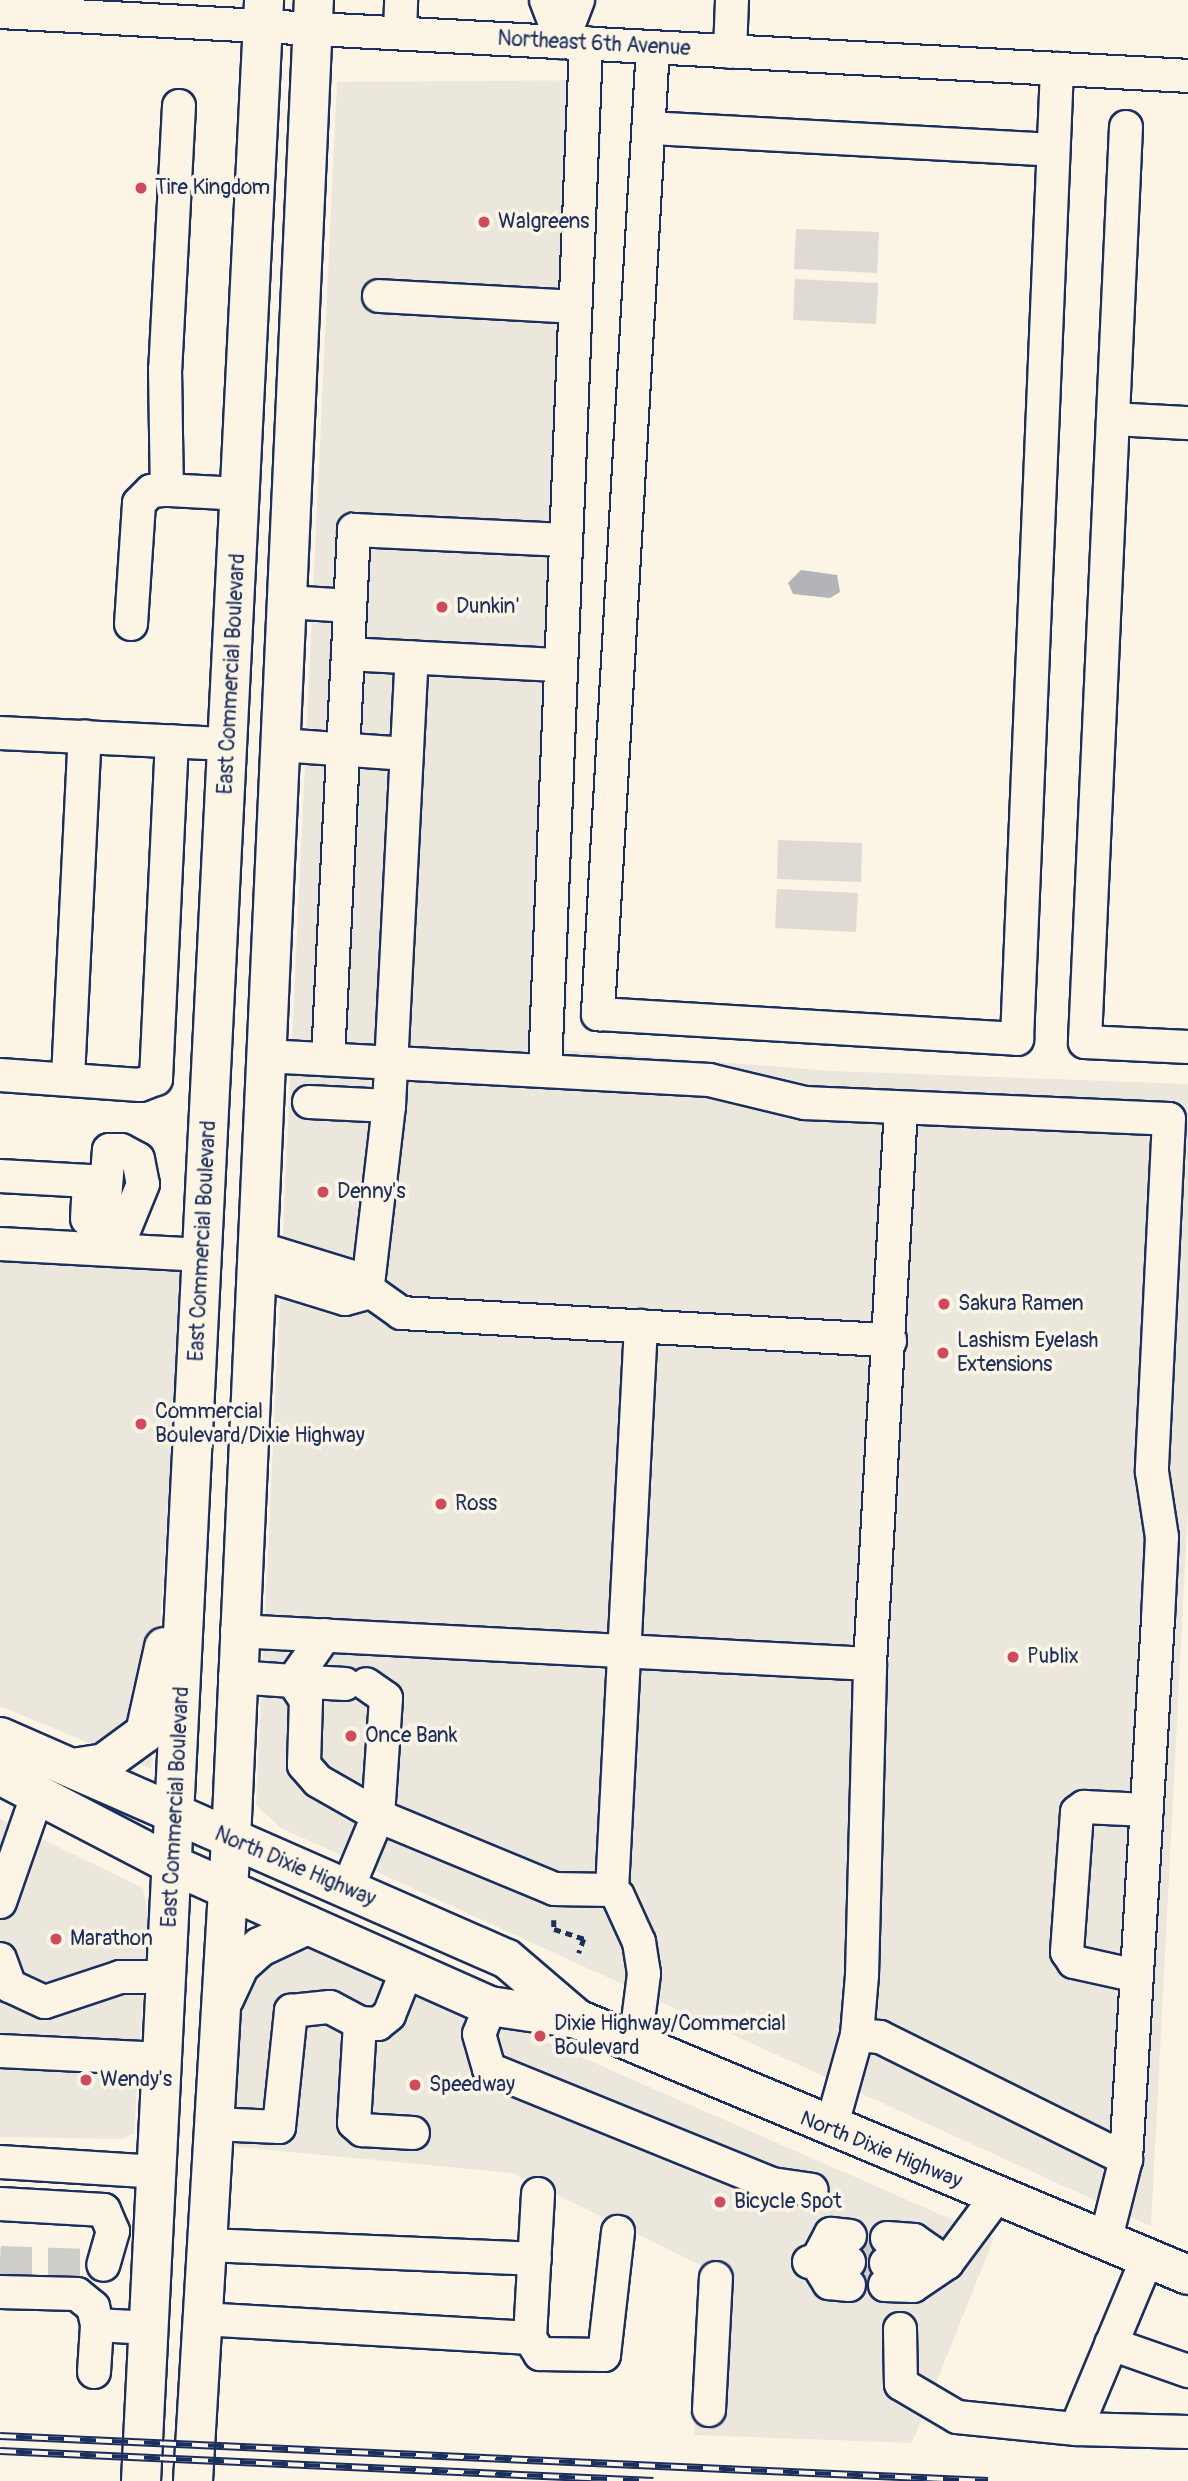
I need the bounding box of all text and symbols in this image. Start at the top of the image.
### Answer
street label: Northeast 6th Avenue [497,26,691,62]
place label: Tire Kingdom [155,175,270,201]
marker: Tire Kingdom [133,180,149,196]
place label: Walgreens [498,209,589,235]
marker: Walgreens [476,214,492,230]
street label: East Commercial Boulevard [213,553,251,795]
place label: Dunkin' [456,594,520,620]
marker: Dunkin' [434,599,450,615]
street label: East Commercial Boulevard [184,1120,222,1362]
place label: Denny's [337,1179,406,1205]
marker: Denny's [315,1184,331,1200]
place label: Sakura Ramen [958,1291,1084,1317]
marker: Sakura Ramen [936,1296,952,1312]
place label: Lashism Eyelash Extensions [957,1328,1098,1378]
marker: Lashism Eyelash Extensions [935,1345,951,1361]
place label: Commercial Boulevard/Dixie Highway [155,1399,365,1449]
marker: Commercial Boulevard/Dixie Highway [133,1416,149,1432]
place label: Ross [455,1491,497,1517]
marker: Ross [433,1496,449,1512]
place label: Publix [1027,1644,1079,1670]
marker: Publix [1005,1649,1021,1665]
street label: East Commercial Boulevard [157,1686,195,1928]
place label: Once Bank [365,1723,457,1749]
marker: Once Bank [343,1728,359,1744]
street label: North Dixie Highway [211,1822,379,1912]
place label: Marathon [70,1926,153,1952]
marker: Marathon [48,1931,64,1947]
place label: Dixie Highway/Commercial Boulevard [554,2011,786,2061]
marker: Dixie Highway/Commercial Boulevard [532,2028,548,2044]
place label: Wendy's [100,2067,172,2093]
marker: Wendy's [78,2072,94,2088]
place label: Speedway [429,2072,515,2098]
marker: Speedway [407,2077,423,2093]
street label: North Dixie Highway [796,2106,966,2194]
place label: Bicycle Spot [734,2189,842,2215]
marker: Bicycle Spot [712,2194,728,2210]

